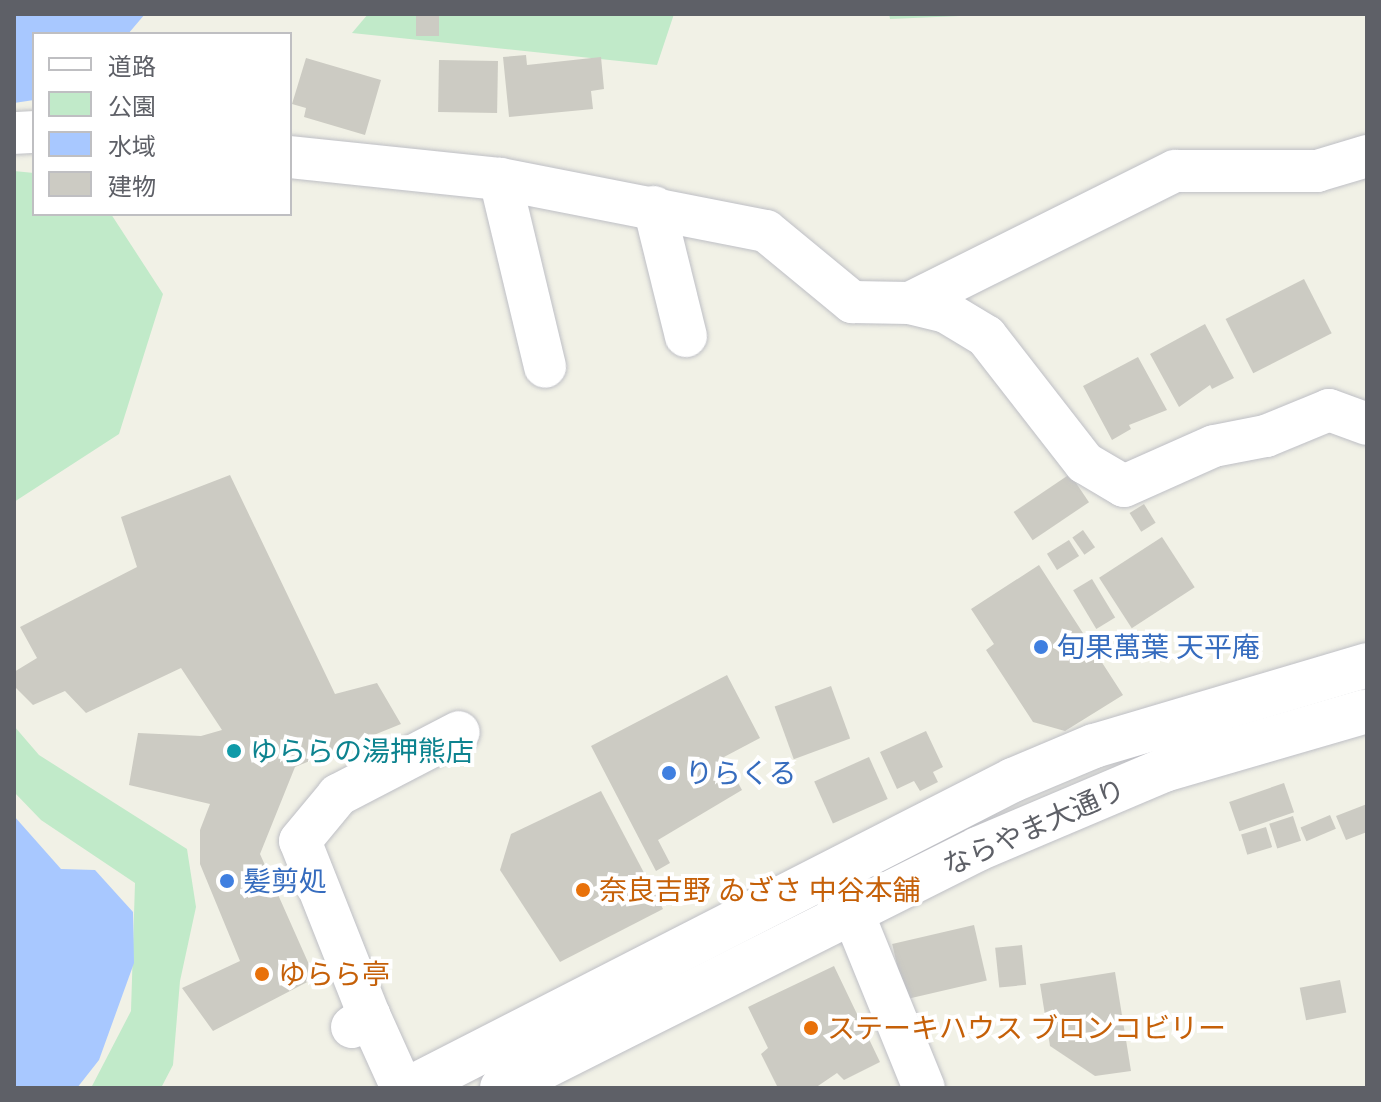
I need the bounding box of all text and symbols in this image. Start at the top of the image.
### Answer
legend [32,32,292,216]
text: 道路 [108,52,156,81]
text: 公園 [108,92,156,121]
text: 水域 [108,132,156,161]
text: 建物 [108,172,156,201]
place label: 旬果萬葉 天平庵 [1057,630,1260,664]
marker: 旬果萬葉 天平庵 [1032,638,1050,656]
place label: ゆららの湯押熊店 [250,734,474,768]
marker: ゆららの湯押熊店 [225,742,243,760]
place label: りらくる [685,756,797,790]
marker: りらくる [660,764,678,782]
street label: ならやま大通り [938,772,1130,882]
place label: 髪剪処 [243,864,327,898]
marker: 髪剪処 [218,872,236,890]
place label: 奈良吉野 ゐざさ 中谷本舗 [599,873,921,907]
marker: 奈良吉野 ゐざさ 中谷本舗 [574,881,592,899]
place label: ゆらら亭 [278,957,390,991]
marker: ゆらら亭 [253,965,271,983]
place label: ステーキハウス ブロンコビリー [827,1011,1226,1045]
marker: ステーキハウス ブロンコビリー [802,1019,820,1037]

